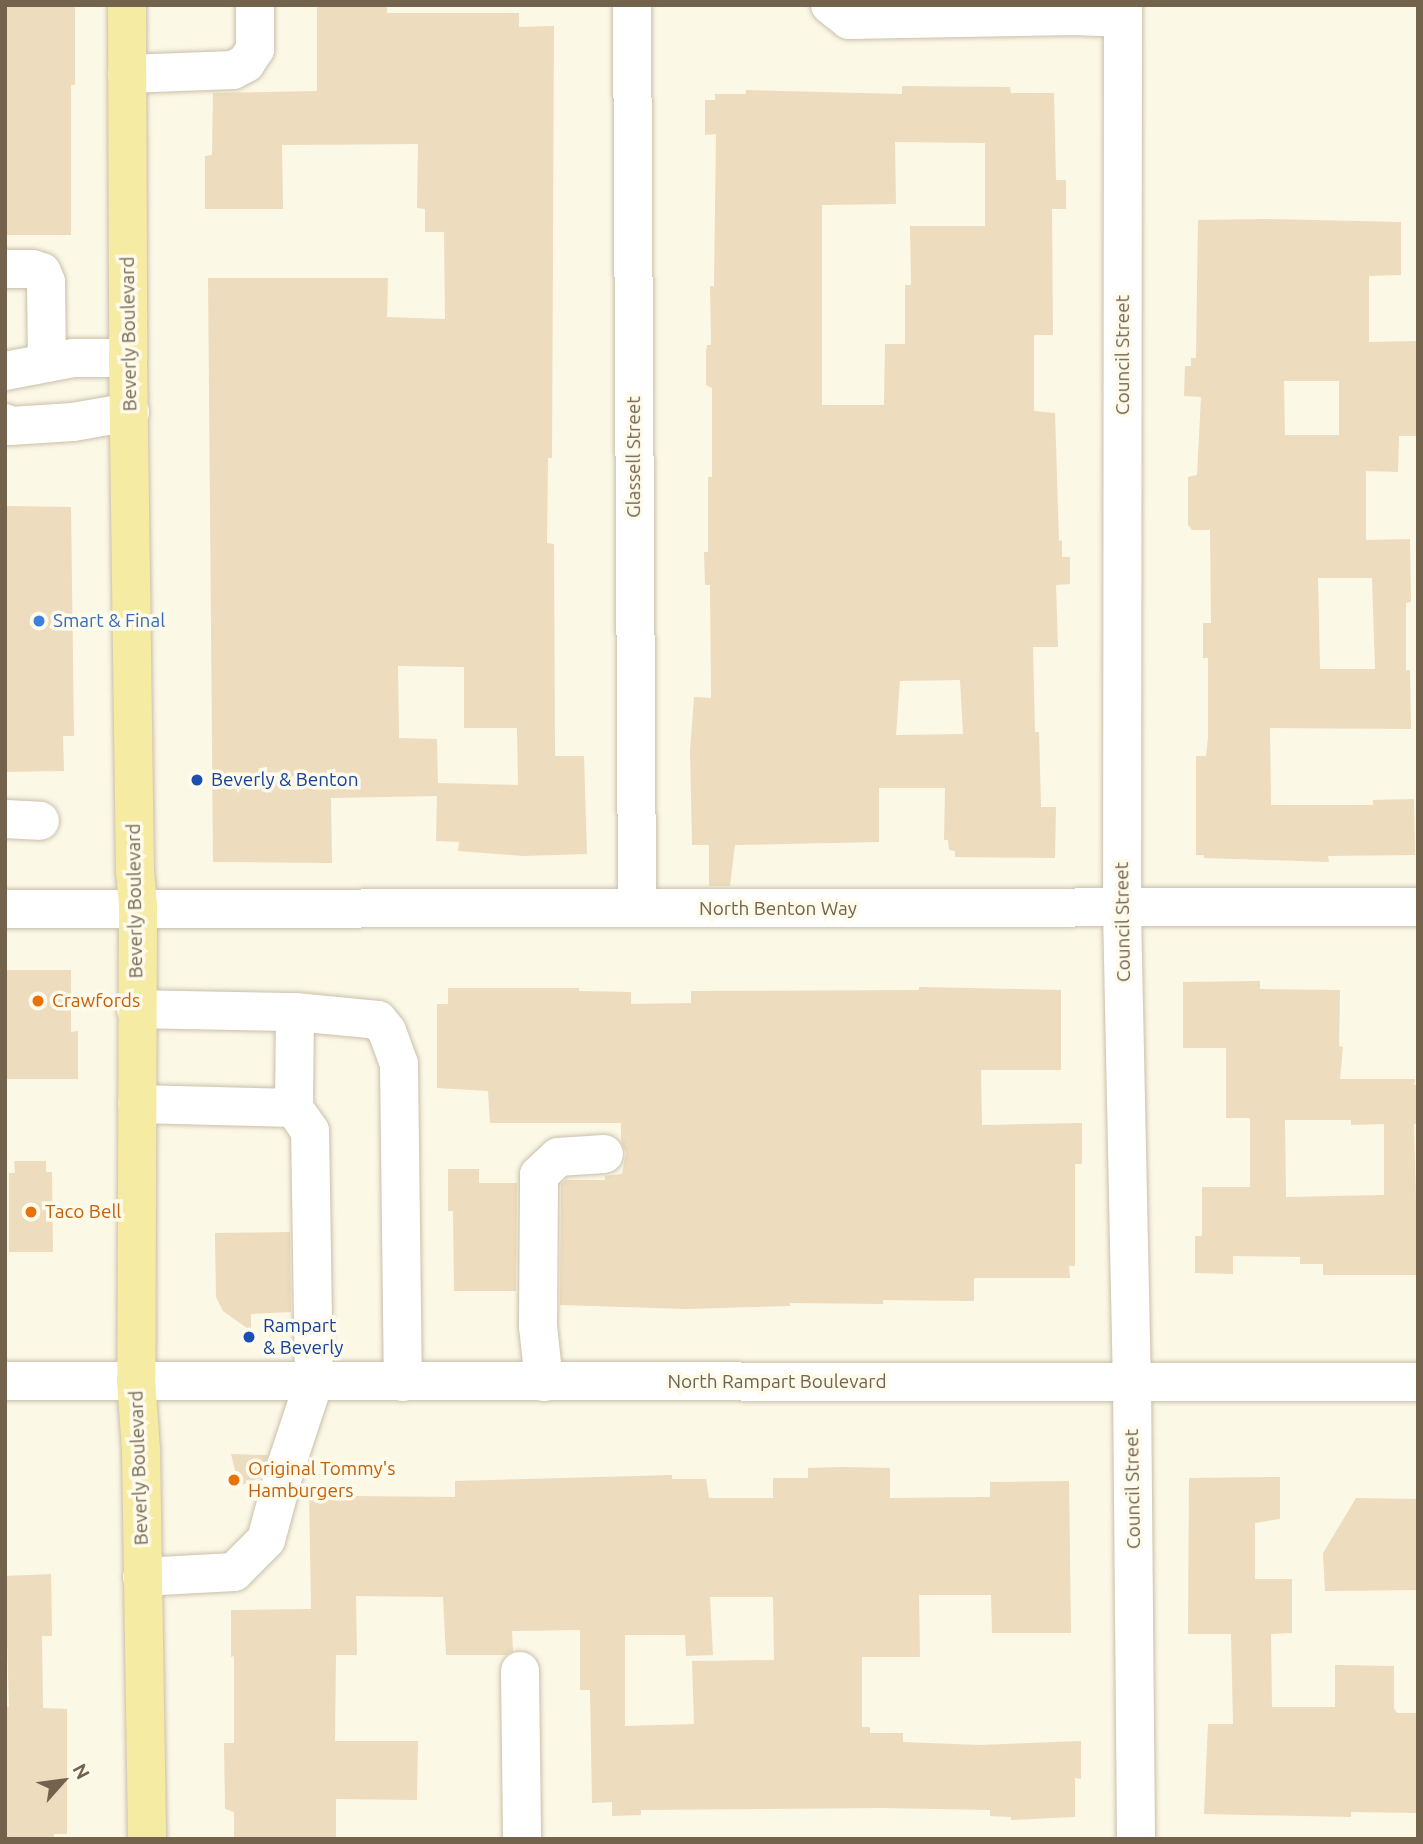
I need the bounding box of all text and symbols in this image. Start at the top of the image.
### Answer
street label: Beverly Boulevard [116,256,142,412]
street label: Council Street [1112,295,1134,415]
street label: Glassell Street [623,396,645,518]
place label: Smart & Final [53,610,165,632]
marker: Smart & Final [31,613,47,629]
place label: Beverly & Benton [211,769,359,791]
marker: Beverly & Benton [189,772,205,788]
street label: Beverly Boulevard [122,823,148,979]
street label: Council Street [1111,862,1135,982]
street label: North Benton Way [699,898,857,920]
place label: Crawfords [52,990,140,1012]
marker: Crawfords [30,993,46,1009]
place label: Taco Bell [45,1201,121,1223]
marker: Taco Bell [23,1204,39,1220]
place label: Rampart & Beverly [263,1315,343,1359]
marker: Rampart & Beverly [241,1329,257,1345]
street label: North Rampart Boulevard [667,1371,887,1393]
street label: Beverly Boulevard [125,1390,153,1546]
street label: Council Street [1121,1429,1145,1549]
place label: Original Tommy's Hamburgers [248,1458,396,1502]
marker: Original Tommy's Hamburgers [226,1472,242,1488]
north arrow [28,1746,98,1816]
text: N [68,1760,95,1783]

